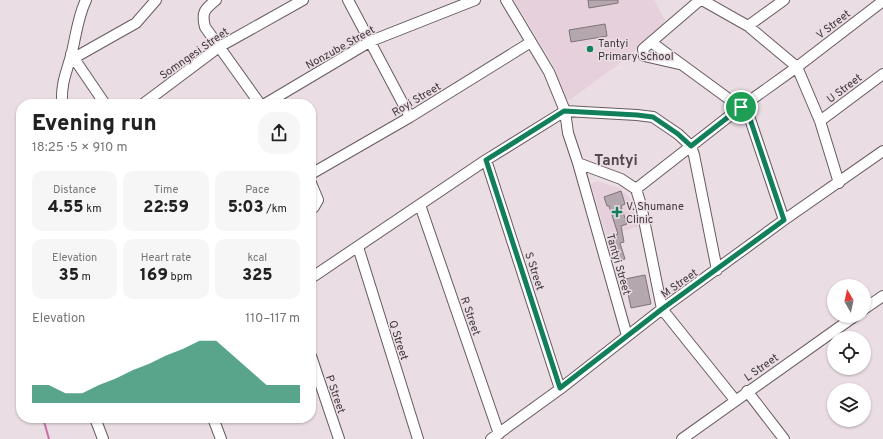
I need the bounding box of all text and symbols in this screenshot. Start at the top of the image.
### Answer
street label: V Street [814,7,854,42]
street label: Nonzube Street [303,23,378,73]
street label: Somngesi Street [157,25,232,83]
place label: Tantyi Primary School [598,37,674,64]
marker: Tantyi Primary School [585,44,595,54]
street label: U Street [824,71,865,107]
street label: Royi Street [390,80,444,120]
pin [724,90,758,124]
icon: arrive [730,96,752,118]
text: Evening run [32,111,157,138]
button: share [258,112,300,154]
text: 18:25 · 5 × 910 m [32,140,127,156]
district label: Tantyi [594,152,638,171]
text: Distance [53,183,96,197]
text: Time [154,183,178,197]
text: Pace [245,183,269,197]
text: 4.55 [48,197,84,219]
text: 22:59 [143,197,189,219]
text: 5:03 [228,197,264,219]
place label: V. Shumane Clinic [626,200,684,227]
text: km [84,202,102,216]
text: /km [264,202,287,216]
marker: V. Shumane Clinic [611,206,623,218]
street label: Tantyi Street [603,232,633,297]
street label: S Street [521,250,547,292]
text: Elevation [52,251,97,265]
text: Heart rate [141,251,191,265]
text: kcal [248,251,267,265]
text: 35 [58,265,79,287]
text: 169 [140,265,168,287]
text: 325 [242,265,273,287]
street label: M Street [658,266,701,302]
text: m [79,270,91,284]
text: bpm [168,270,192,284]
north arrow [827,279,871,323]
map controls [827,279,871,427]
street label: R Street [457,295,483,338]
text: Elevation [32,311,85,327]
text: 110–117 m [245,311,300,327]
street label: Q Street [385,319,411,362]
button: locate [827,331,871,375]
street label: L Street [742,351,781,385]
street label: P Street [322,373,348,415]
button: layers [827,383,871,427]

